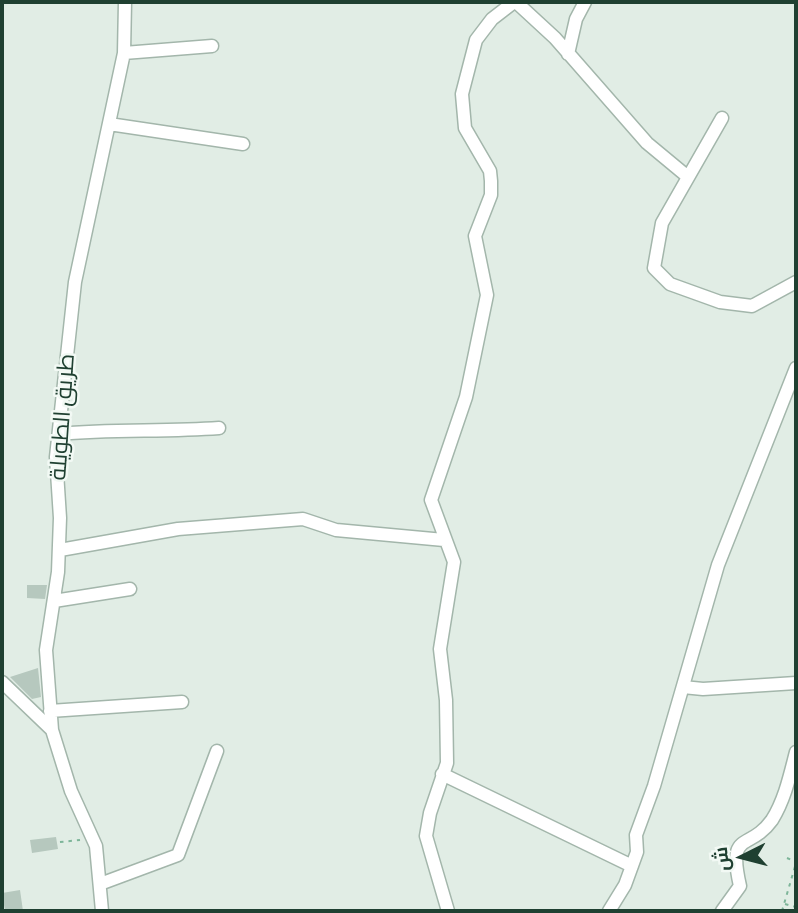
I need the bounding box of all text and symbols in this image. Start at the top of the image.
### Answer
street label: طريق الطويلة [45,353,81,481]
north arrow [707,822,777,892]
text: ش [707,846,735,873]

